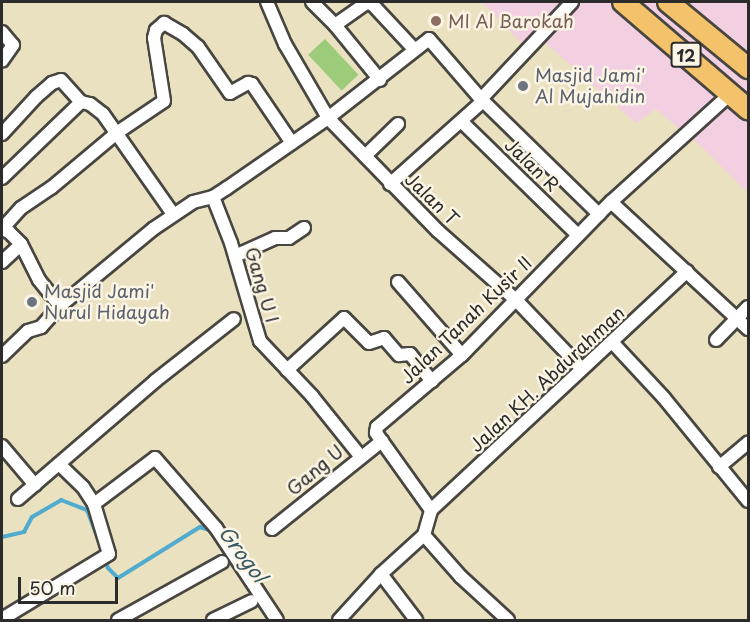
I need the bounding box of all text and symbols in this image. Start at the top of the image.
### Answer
place label: MI Al Barokah [448,10,578,32]
marker: MI Al Barokah [429,14,443,28]
road number: 12 [670,42,702,68]
place label: Masjid Jami' Al Mujahidin [535,65,646,107]
marker: Masjid Jami' Al Mujahidin [516,79,530,93]
street label: Jalan R [500,134,564,196]
street label: Jalan T [400,168,464,230]
street label: Gang U I [241,244,283,326]
street label: Jalan Tanah Kusir II [396,252,536,388]
place label: Masjid Jami' Nurul Hidayah [44,281,171,324]
marker: Masjid Jami' Nurul Hidayah [25,295,39,309]
street label: Jalan KH. Abdurahman [465,301,629,457]
street label: Gang U [282,440,348,500]
water label: Grogol [214,521,272,587]
scale bar [21,565,122,603]
text: 50 m [29,574,76,601]

